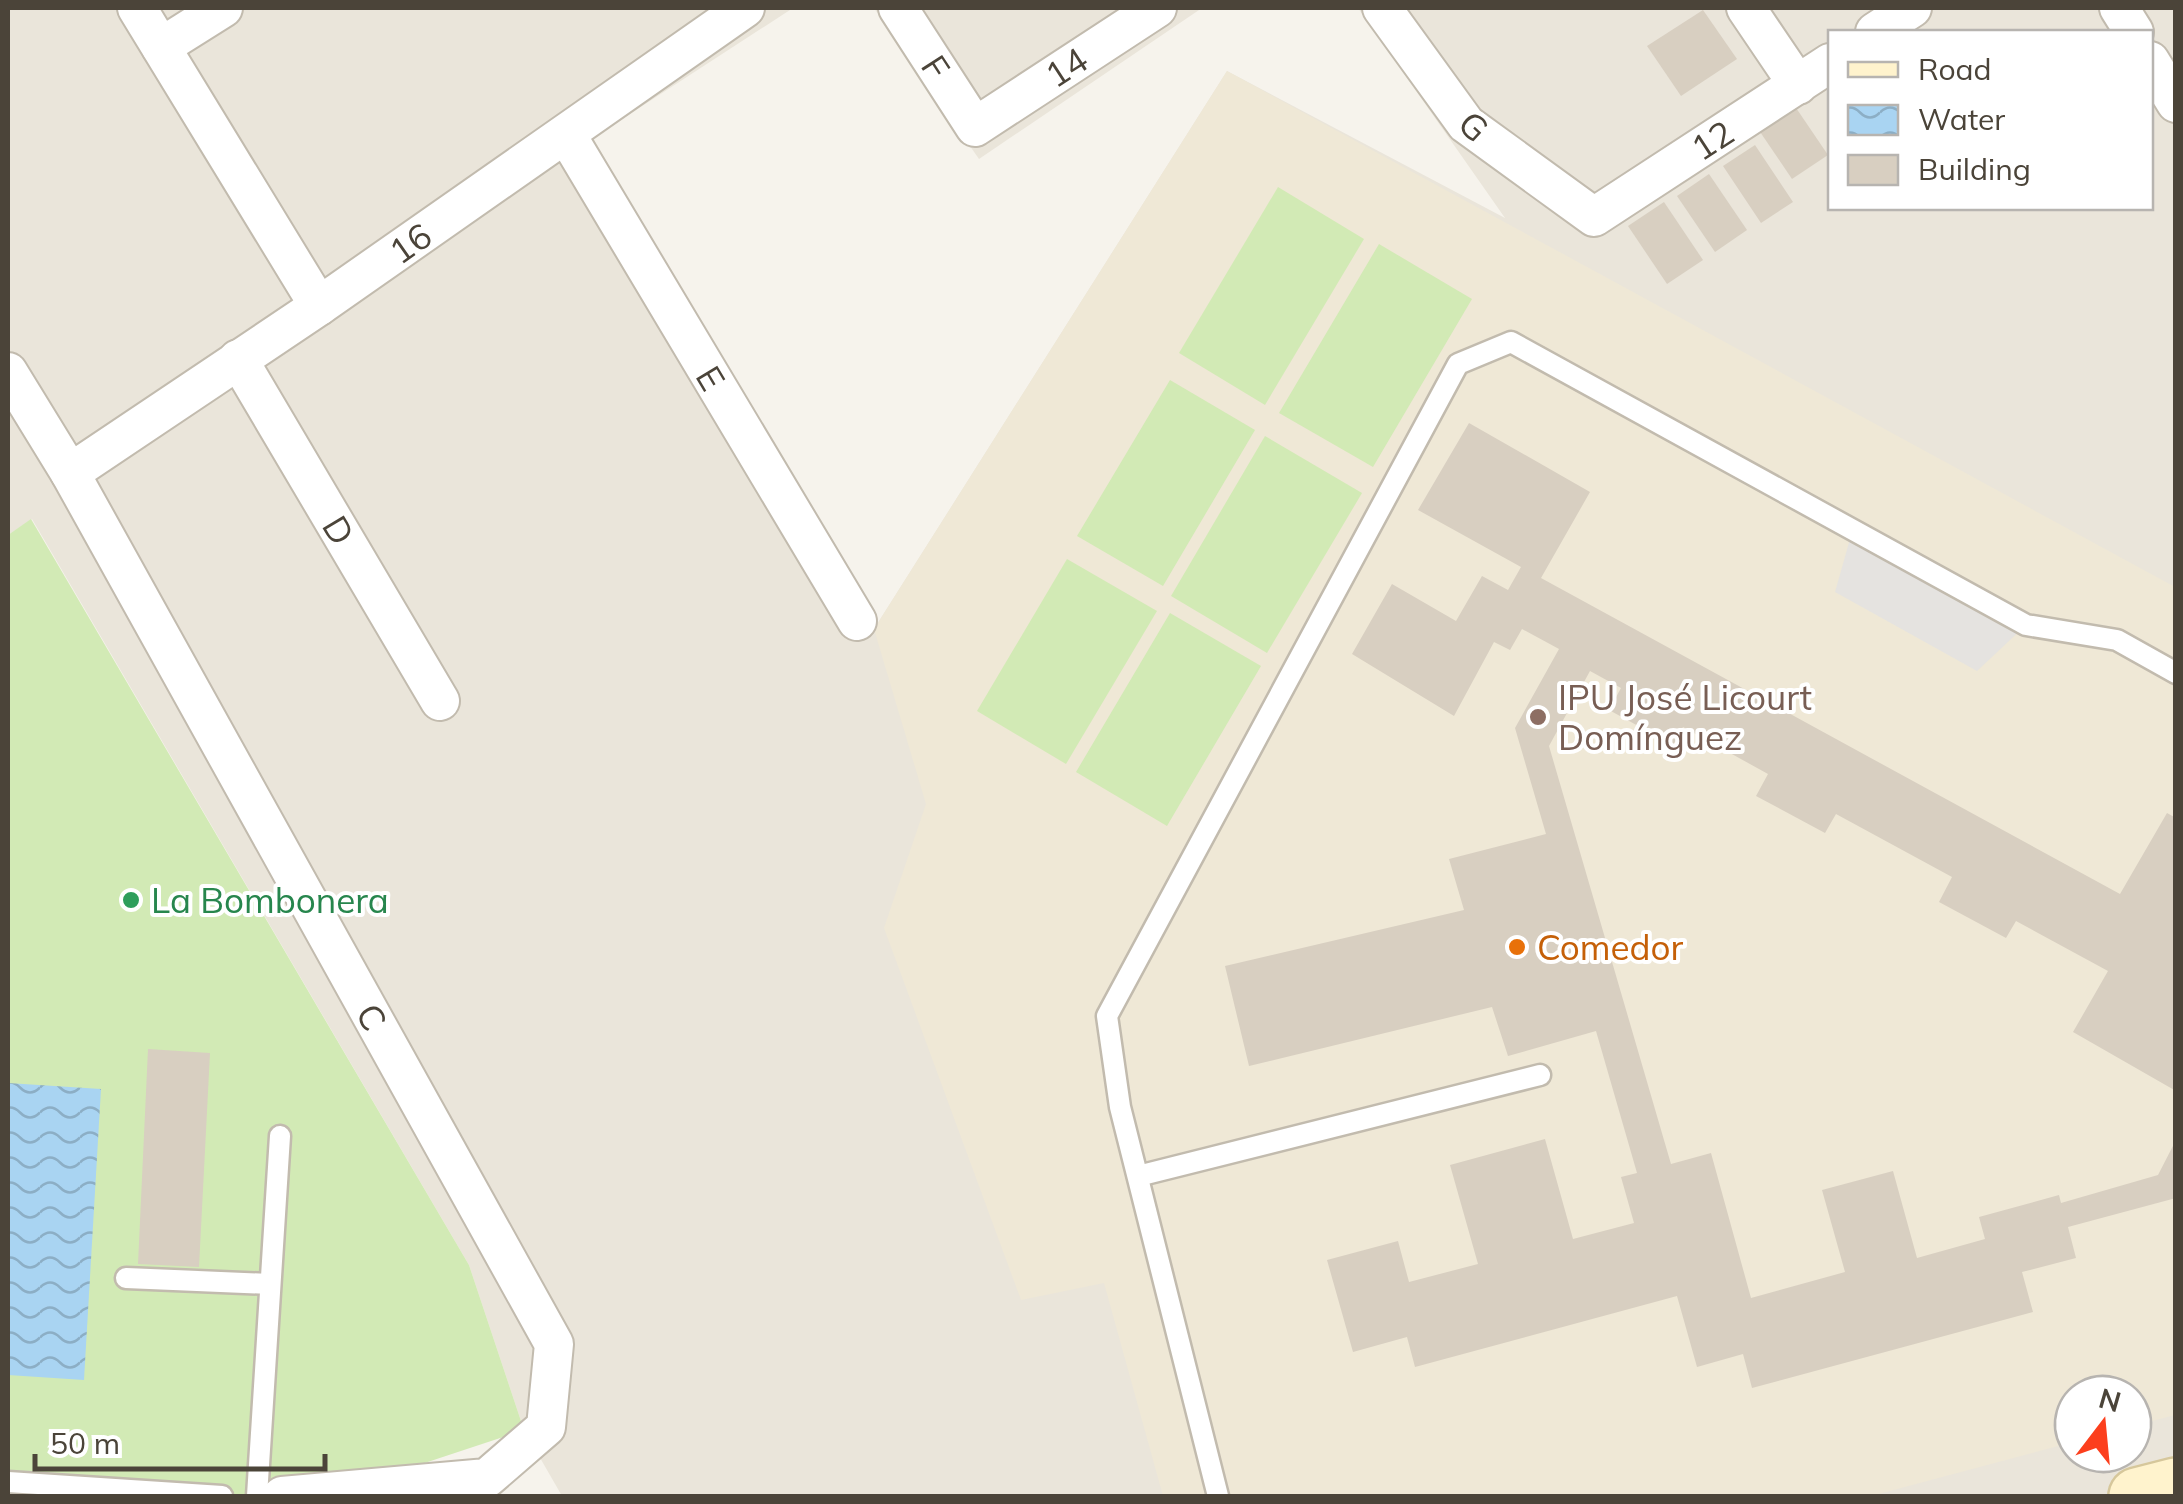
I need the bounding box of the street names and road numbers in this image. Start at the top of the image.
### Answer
street label: 14 [1036,37,1096,97]
street label: F [912,47,960,87]
street label: G [1450,101,1498,151]
street label: 12 [1682,110,1742,170]
street label: 16 [380,213,440,273]
street label: E [687,358,735,398]
street label: D [313,507,365,553]
street label: C [347,996,397,1038]

